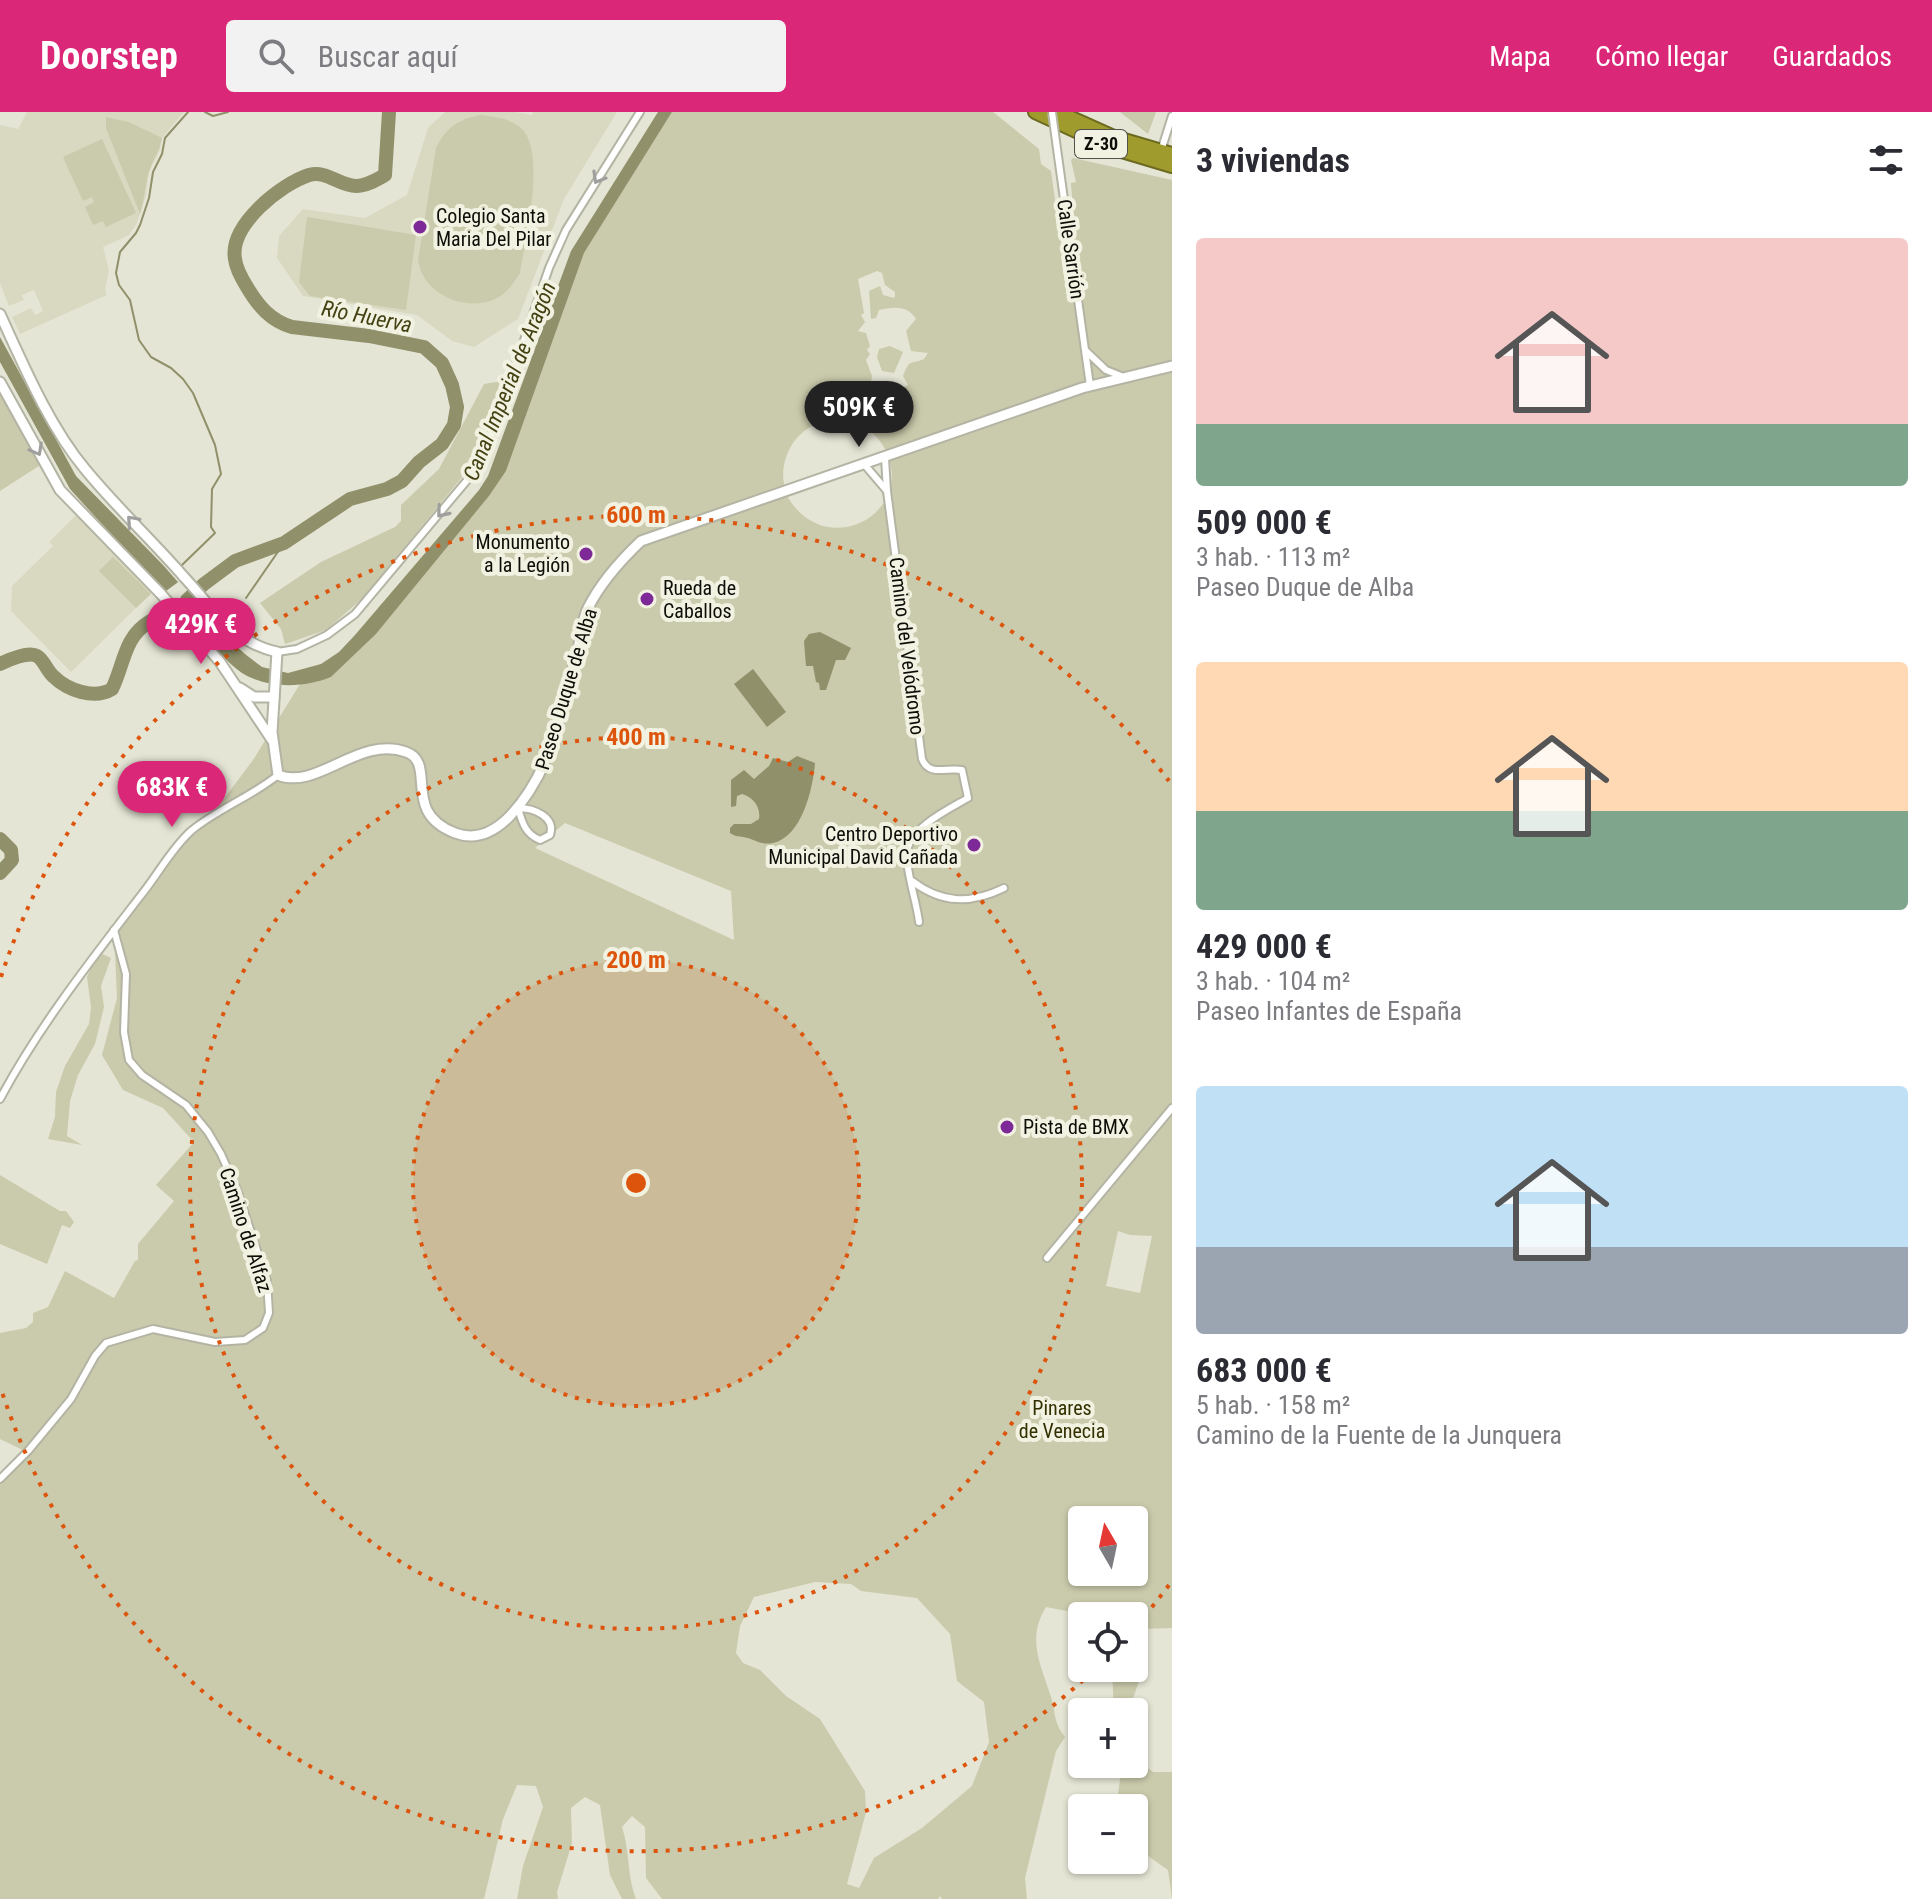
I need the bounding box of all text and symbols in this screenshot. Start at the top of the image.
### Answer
search box [226,20,786,92]
text: Doorstep [40,34,178,78]
icon: search [254,34,298,78]
text: Buscar aquí [318,39,458,74]
text: Mapa [1489,40,1551,73]
text: Cómo llegar [1595,40,1728,73]
text: Guardados [1772,40,1892,73]
road number: Z-30 [1075,130,1127,158]
icon: filters [1864,138,1908,182]
text: 3 viviendas [1196,140,1350,180]
one-way arrow [592,169,608,184]
street label: Calle Sarrión [1052,198,1090,300]
place label: Colegio Santa Maria Del Pilar [436,204,551,251]
marker: Colegio Santa Maria Del Pilar [411,218,429,236]
water label: Canal Imperial de Aragón [458,278,561,484]
icon: home [1480,290,1624,434]
water label: Río Huerva [320,295,414,337]
pin: 509K € [794,381,924,449]
text: 509K € [823,392,895,422]
one-way arrow [28,442,43,457]
text: 600 m [606,501,666,529]
text: 509 000 € [1196,502,1332,542]
one-way arrow [437,503,452,517]
one-way arrow [127,515,141,530]
place label: Monumento a la Legión [476,530,570,577]
text: 3 hab. · 113 m² [1196,542,1350,572]
marker: Monumento a la Legión [577,545,595,563]
street label: Camino del Velódromo [884,556,930,736]
text: Paseo Duque de Alba [1196,572,1414,602]
place label: Rueda de Caballos [663,576,736,623]
marker: Rueda de Caballos [638,590,656,608]
pin: 429K € [136,598,266,666]
street label: Paseo Duque de Alba [530,605,602,773]
text: 429K € [165,609,237,639]
icon: home [1480,714,1624,858]
text: 400 m [606,723,666,751]
pin: 683K € [107,761,237,829]
text: 683K € [136,772,208,802]
place label: Centro Deportivo Municipal David Cañada [768,822,958,869]
marker: Centro Deportivo Municipal David Cañada [965,836,983,854]
text: 429 000 € [1196,926,1332,966]
text: 200 m [606,946,666,974]
text: 3 hab. · 104 m² [1196,966,1350,996]
text: Paseo Infantes de España [1196,996,1462,1026]
place label: Pista de BMX [1023,1115,1129,1139]
marker: Pista de BMX [998,1118,1016,1136]
icon: home [1480,1138,1624,1282]
street label: Camino de Alfaz [215,1165,277,1295]
centre of rings [622,1169,650,1197]
text: 683 000 € [1196,1350,1332,1390]
text: 5 hab. · 158 m² [1196,1390,1350,1420]
park label: Pinares de Venecia [1019,1396,1105,1443]
text: Camino de la Fuente de la Junquera [1196,1420,1562,1450]
north arrow [1068,1506,1148,1586]
map controls [1068,1506,1148,1874]
button: locate [1068,1602,1148,1682]
button: + [1068,1698,1148,1778]
button: − [1068,1794,1148,1874]

